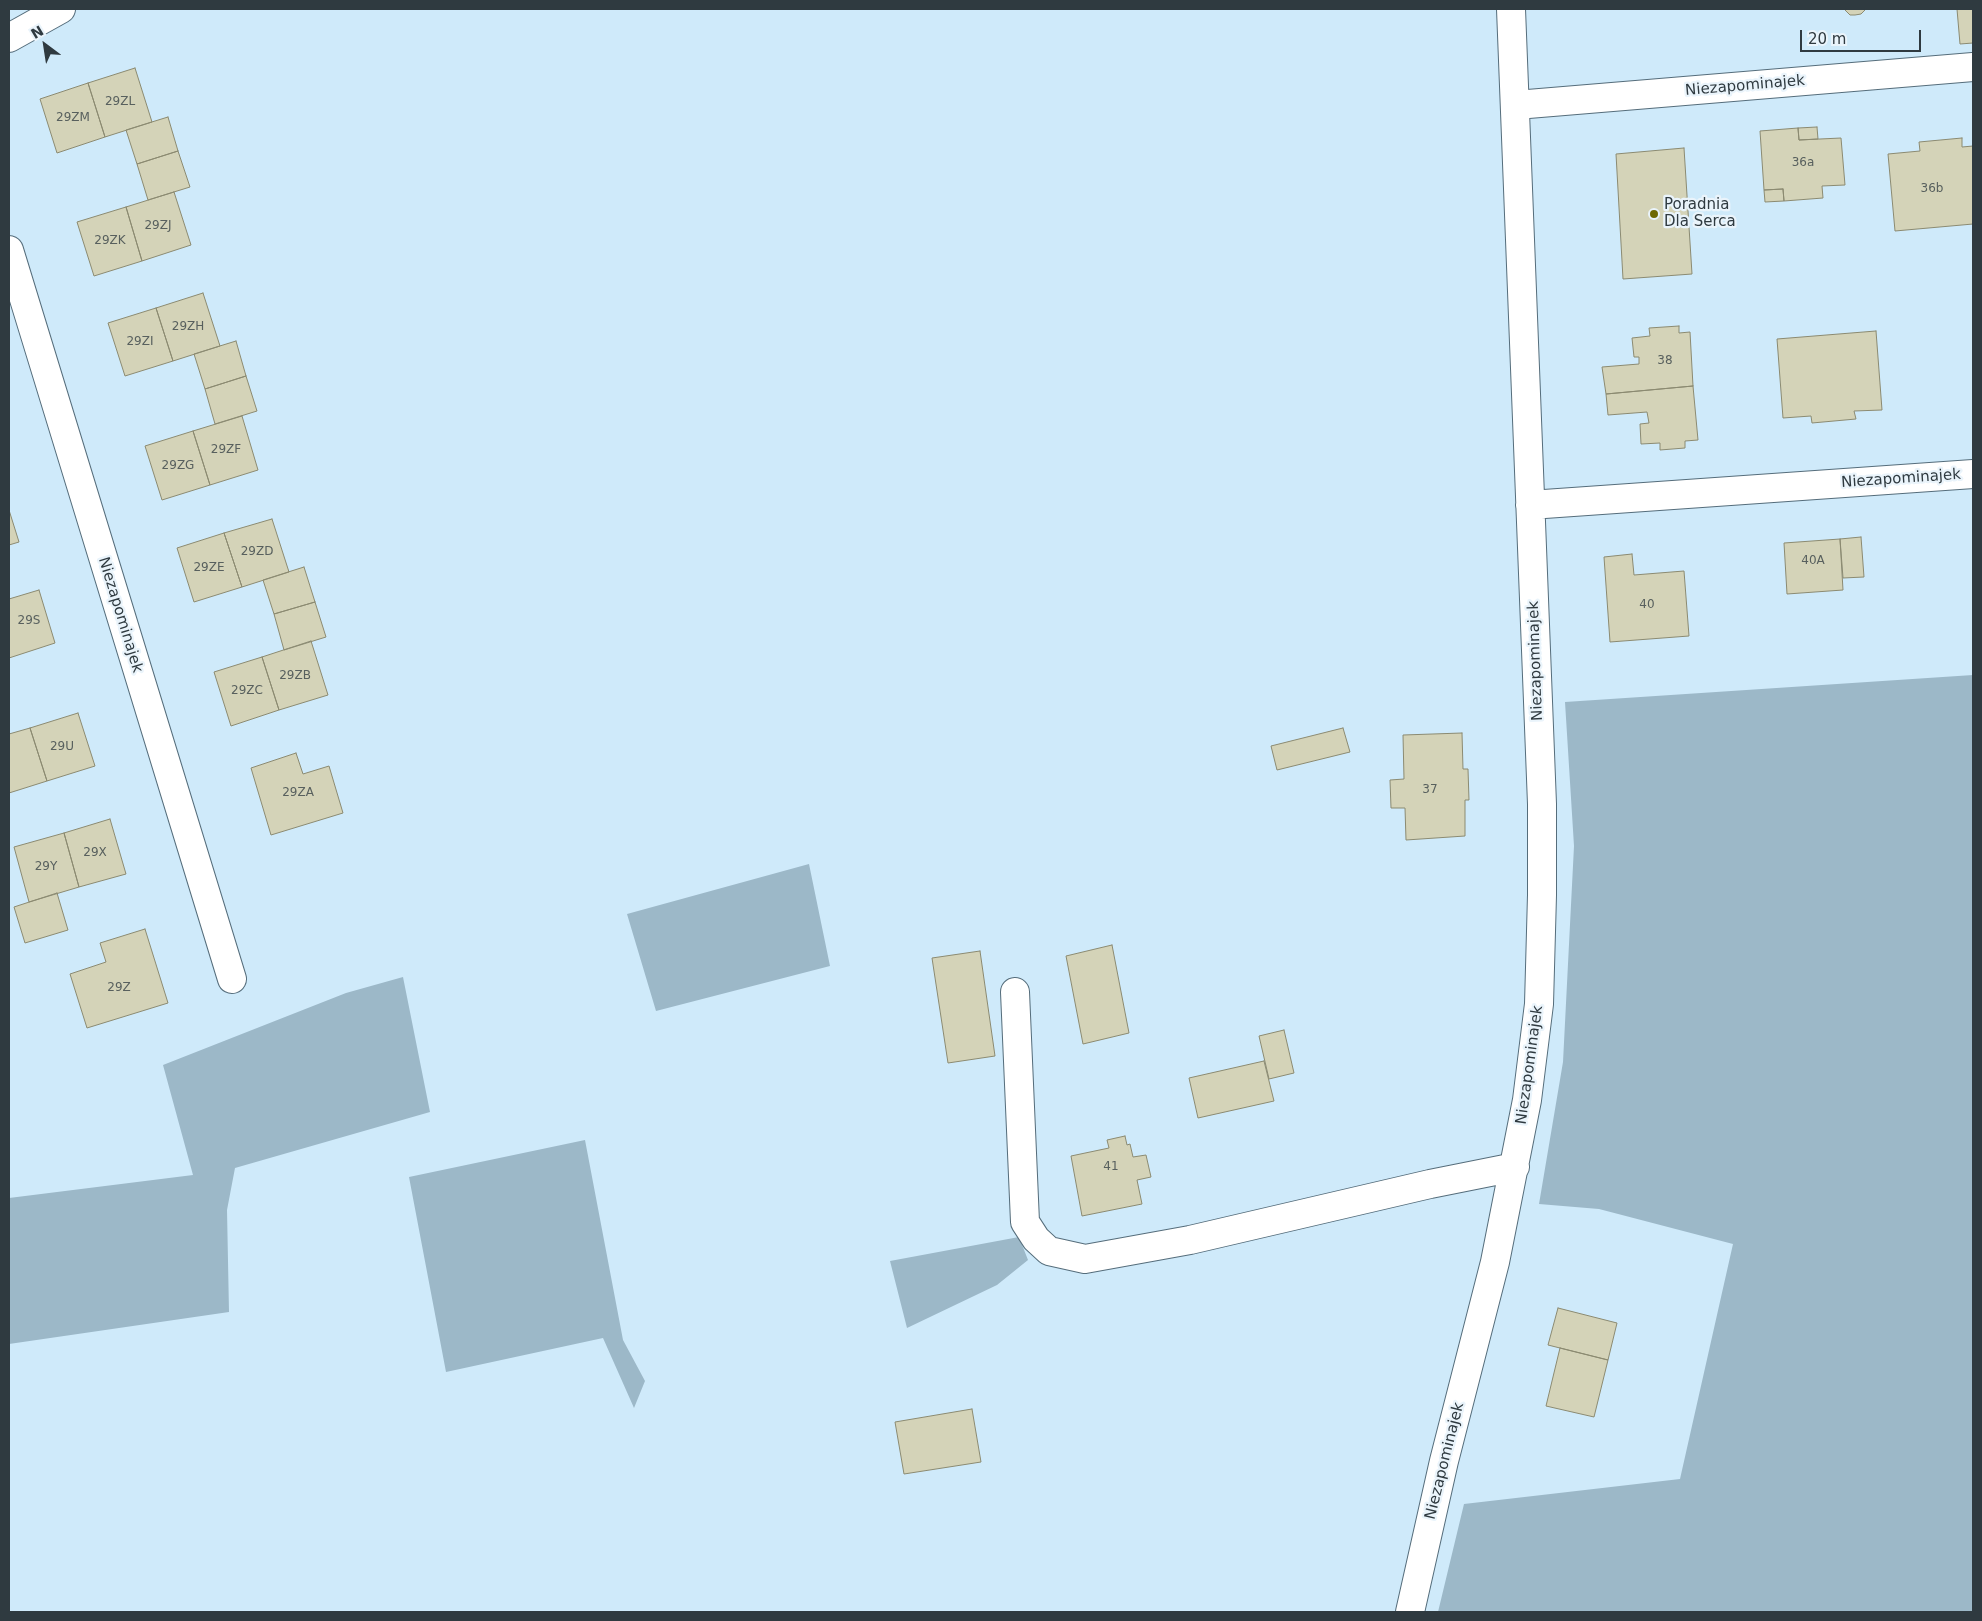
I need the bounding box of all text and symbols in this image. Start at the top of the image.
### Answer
north arrow [20,20,70,70]
scale bar [1802,20,1923,52]
text: N [28,22,46,42]
text: 20 m [1808,30,1846,48]
street label: Niezapominajek [1684,72,1806,100]
house number: 29ZL [105,95,135,109]
house number: 29ZM [56,111,90,125]
house number: 36a [1792,156,1814,170]
house number: 36b [1921,182,1943,196]
place label: Poradnia Dla Serca [1664,196,1736,231]
marker: Poradnia Dla Serca [1648,208,1660,220]
house number: 29ZJ [144,219,172,233]
house number: 29ZK [94,234,126,248]
house number: 29ZH [172,320,204,334]
house number: 29ZI [126,335,154,349]
house number: 38 [1657,354,1673,368]
house number: 29ZF [211,443,241,457]
house number: 29ZG [162,459,194,473]
street label: Niezapominajek [1841,466,1961,492]
house number: 29ZD [241,545,273,559]
house number: 40A [1801,554,1825,568]
street label: Niezapominajek [94,555,146,675]
house number: 29ZE [193,561,225,575]
house number: 40 [1639,598,1655,612]
street label: Niezapominajek [1525,601,1547,721]
house number: 29S [18,614,40,628]
house number: 29ZB [279,669,311,683]
house number: 29ZC [231,684,263,698]
house number: 29U [50,740,74,754]
house number: 37 [1422,783,1438,797]
house number: 29ZA [282,786,314,800]
house number: 29X [83,846,107,860]
house number: 29Y [35,860,57,874]
house number: 29Z [107,981,131,995]
street label: Niezapominajek [1513,1004,1547,1126]
house number: 41 [1103,1160,1119,1174]
street label: Niezapominajek [1422,1401,1468,1521]

